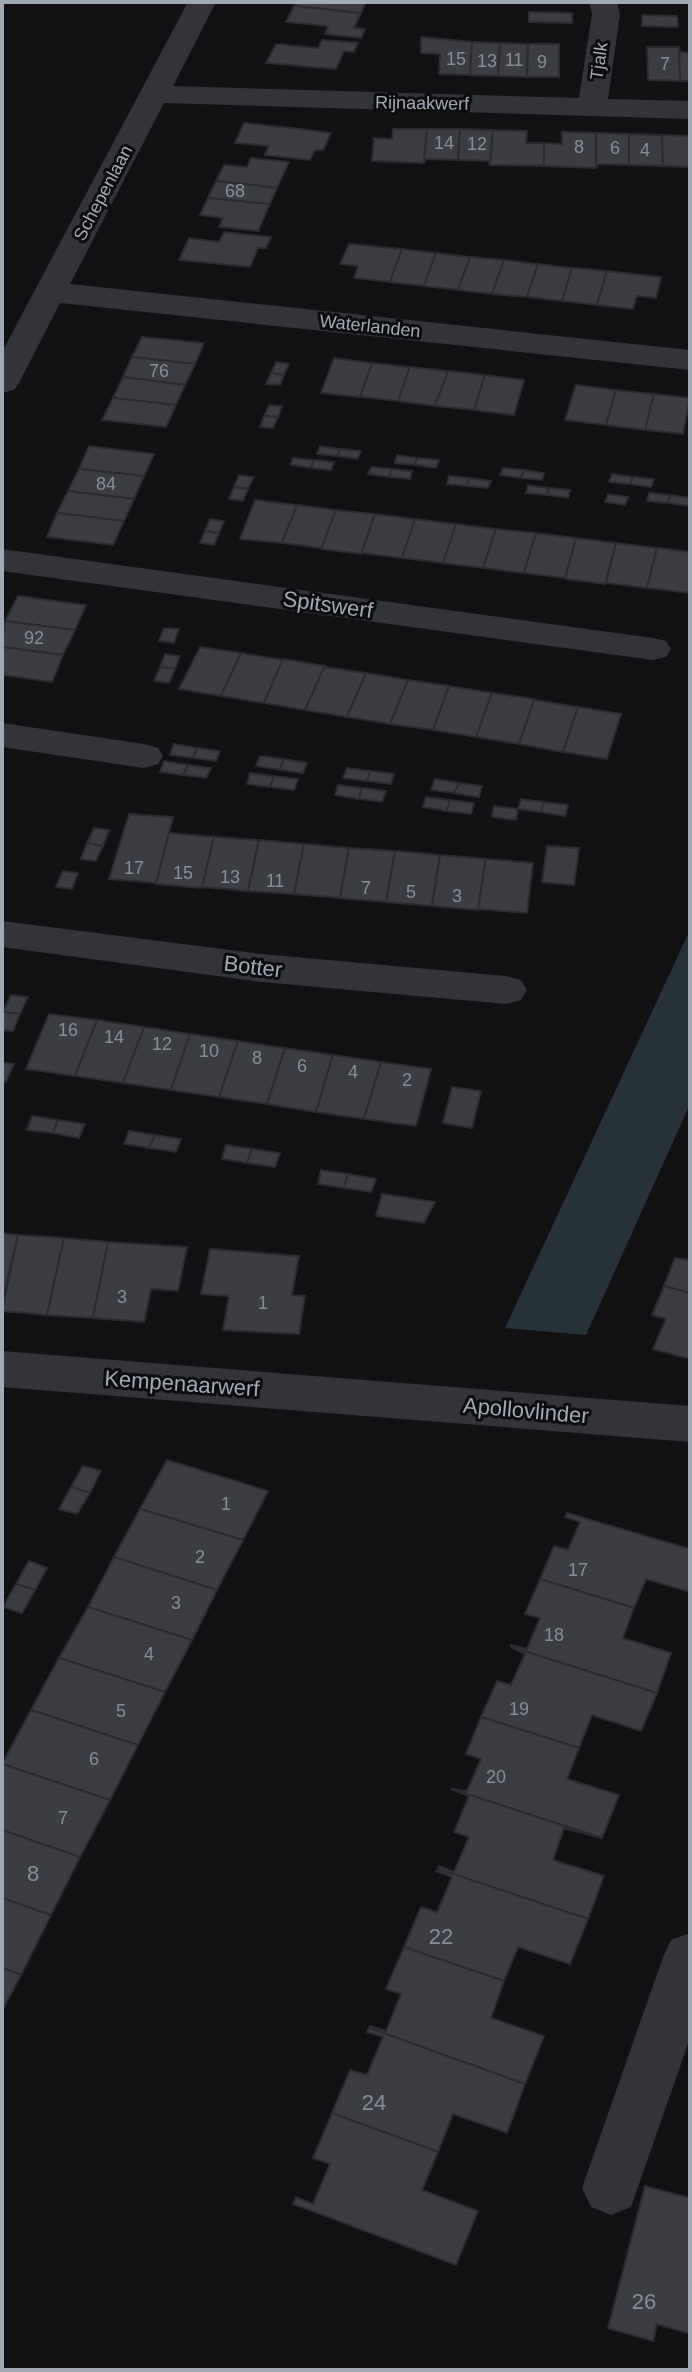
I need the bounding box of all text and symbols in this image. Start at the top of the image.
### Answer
street label: Tjalk [586,40,612,81]
house number: 15 [446,49,466,69]
house number: 11 [505,50,523,70]
house number: 13 [477,51,497,71]
house number: 9 [537,52,547,72]
house number: 7 [660,54,670,74]
street label: Rijnaakwerf [375,92,470,114]
house number: 14 [434,133,454,153]
house number: 12 [467,134,487,154]
house number: 8 [574,137,584,157]
house number: 6 [610,138,620,158]
house number: 4 [640,140,650,160]
street label: Schepenlaan [70,142,136,244]
house number: 68 [225,181,245,201]
street label: Waterlanden [319,311,421,341]
house number: 76 [149,361,169,381]
house number: 84 [96,474,116,494]
street label: Spitswerf [281,586,375,623]
house number: 92 [24,628,44,648]
house number: 17 [124,858,144,878]
house number: 15 [173,863,193,883]
house number: 13 [220,867,240,887]
house number: 11 [266,871,284,891]
house number: 7 [361,878,371,898]
house number: 5 [406,882,416,902]
house number: 3 [452,886,462,906]
street label: Botter [222,951,284,982]
house number: 16 [58,1020,78,1040]
house number: 14 [104,1027,124,1047]
house number: 12 [152,1034,172,1054]
house number: 10 [199,1041,219,1061]
house number: 8 [252,1048,262,1068]
house number: 6 [297,1056,307,1076]
house number: 4 [348,1062,358,1082]
house number: 2 [402,1070,412,1090]
house number: 3 [117,1287,127,1307]
house number: 1 [258,1293,268,1313]
street label: Kempenaarwerf [104,1366,261,1401]
street label: Apollovlinder [462,1393,590,1428]
house number: 1 [221,1494,231,1514]
house number: 2 [195,1547,205,1567]
house number: 17 [568,1560,588,1580]
house number: 3 [171,1593,181,1613]
house number: 18 [544,1625,564,1645]
house number: 4 [144,1644,154,1664]
house number: 19 [509,1699,529,1719]
house number: 5 [116,1701,126,1721]
house number: 6 [89,1749,99,1769]
house number: 20 [486,1767,506,1787]
house number: 7 [58,1808,68,1828]
house number: 8 [27,1861,39,1886]
house number: 22 [429,1924,453,1949]
house number: 24 [362,2090,386,2115]
house number: 26 [632,2289,656,2314]

